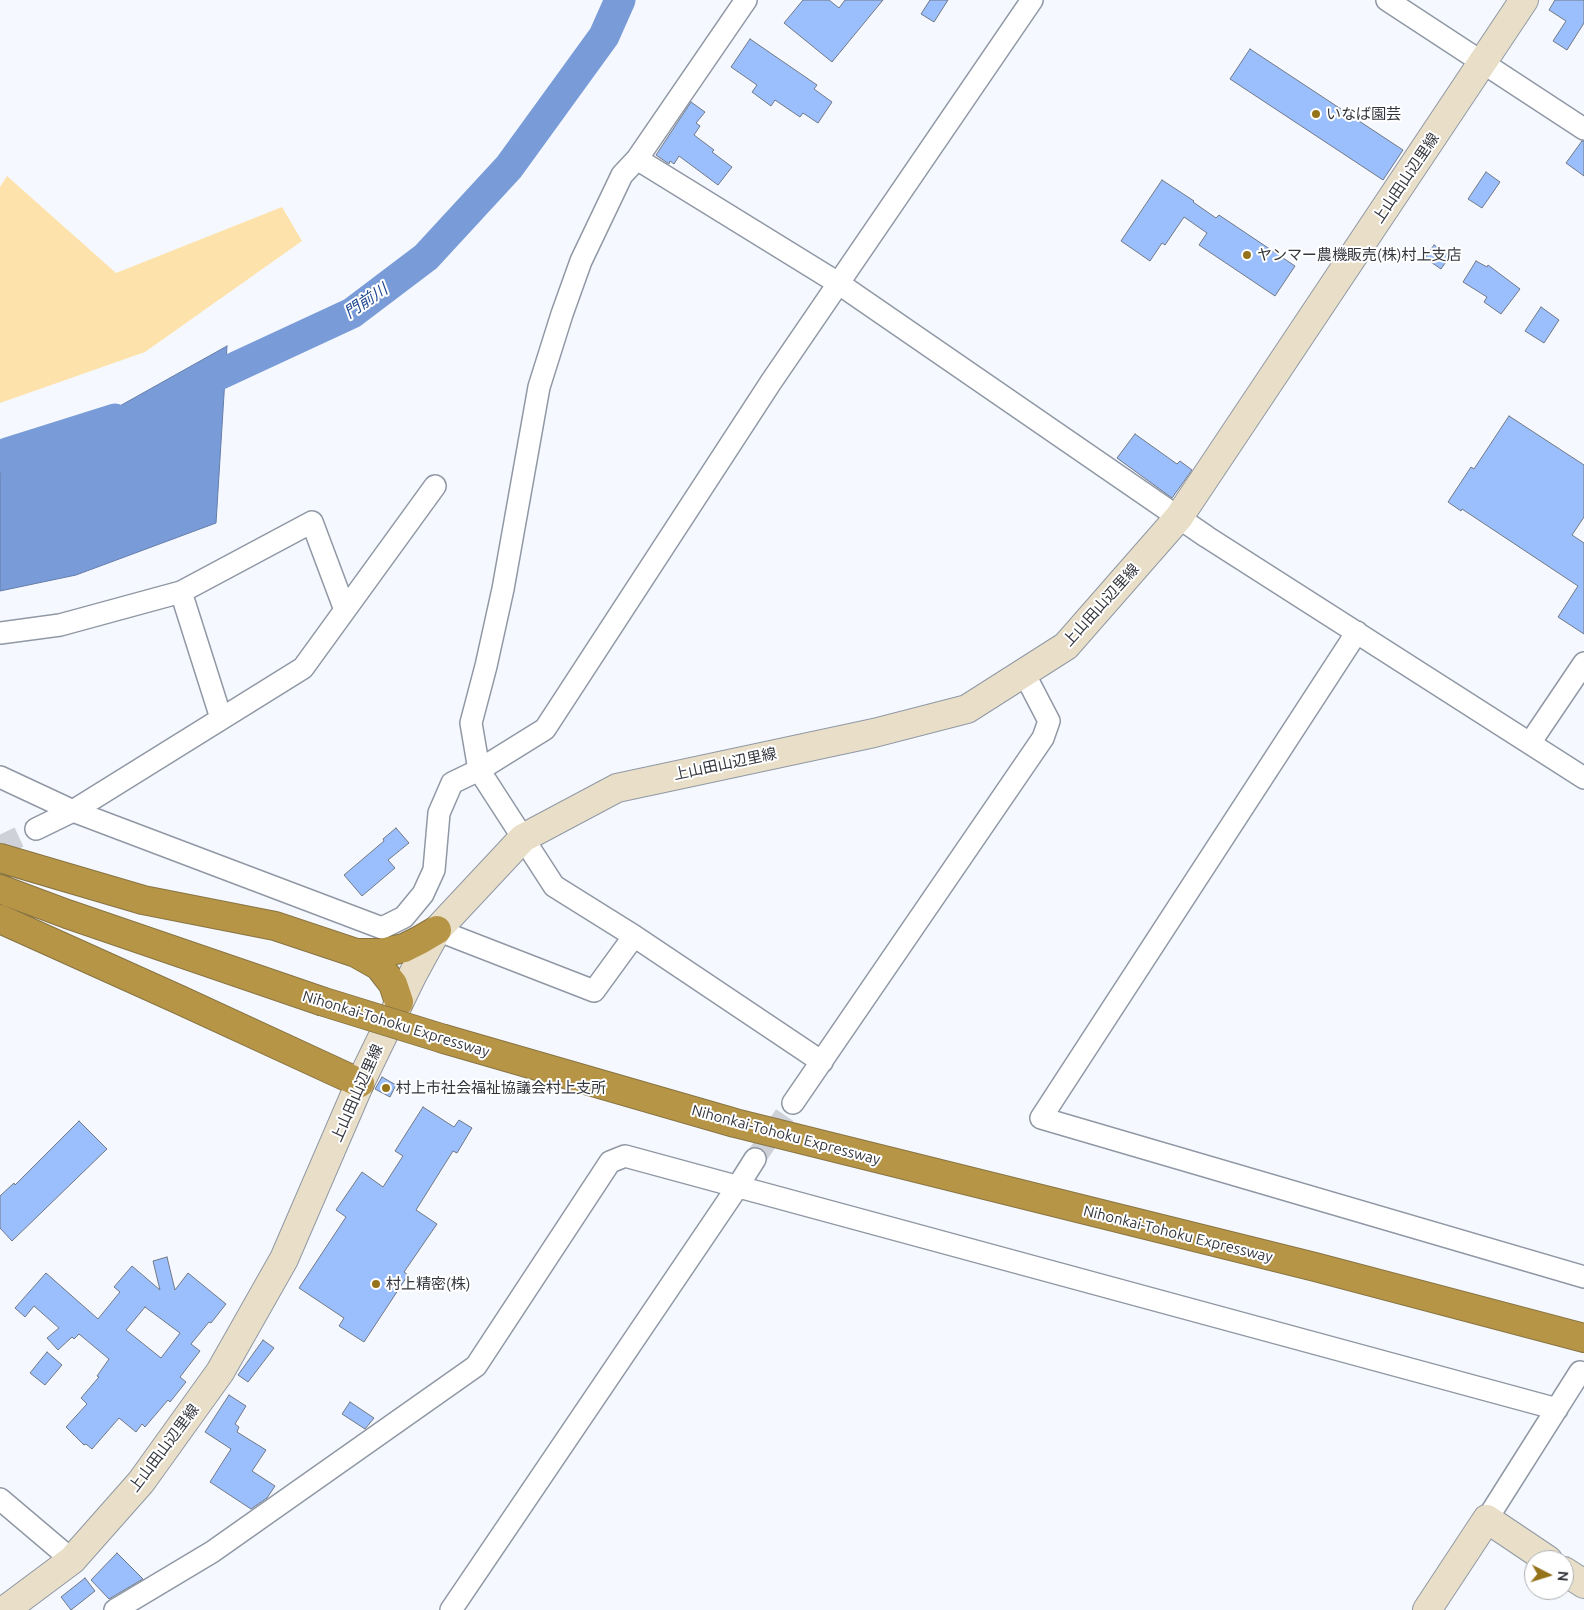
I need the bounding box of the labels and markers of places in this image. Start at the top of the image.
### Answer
place label: いなば園芸 [1326,105,1401,123]
marker: いなば園芸 [1310,108,1322,120]
place label: ヤンマー農機販売(株)村上支店 [1257,246,1461,264]
marker: ヤンマー農機販売(株)村上支店 [1241,249,1253,261]
place label: 村上市社会福祉協議会村上支所 [396,1079,606,1097]
marker: 村上市社会福祉協議会村上支所 [380,1082,392,1094]
place label: 村上精密(株) [386,1275,470,1293]
marker: 村上精密(株) [370,1278,382,1290]

